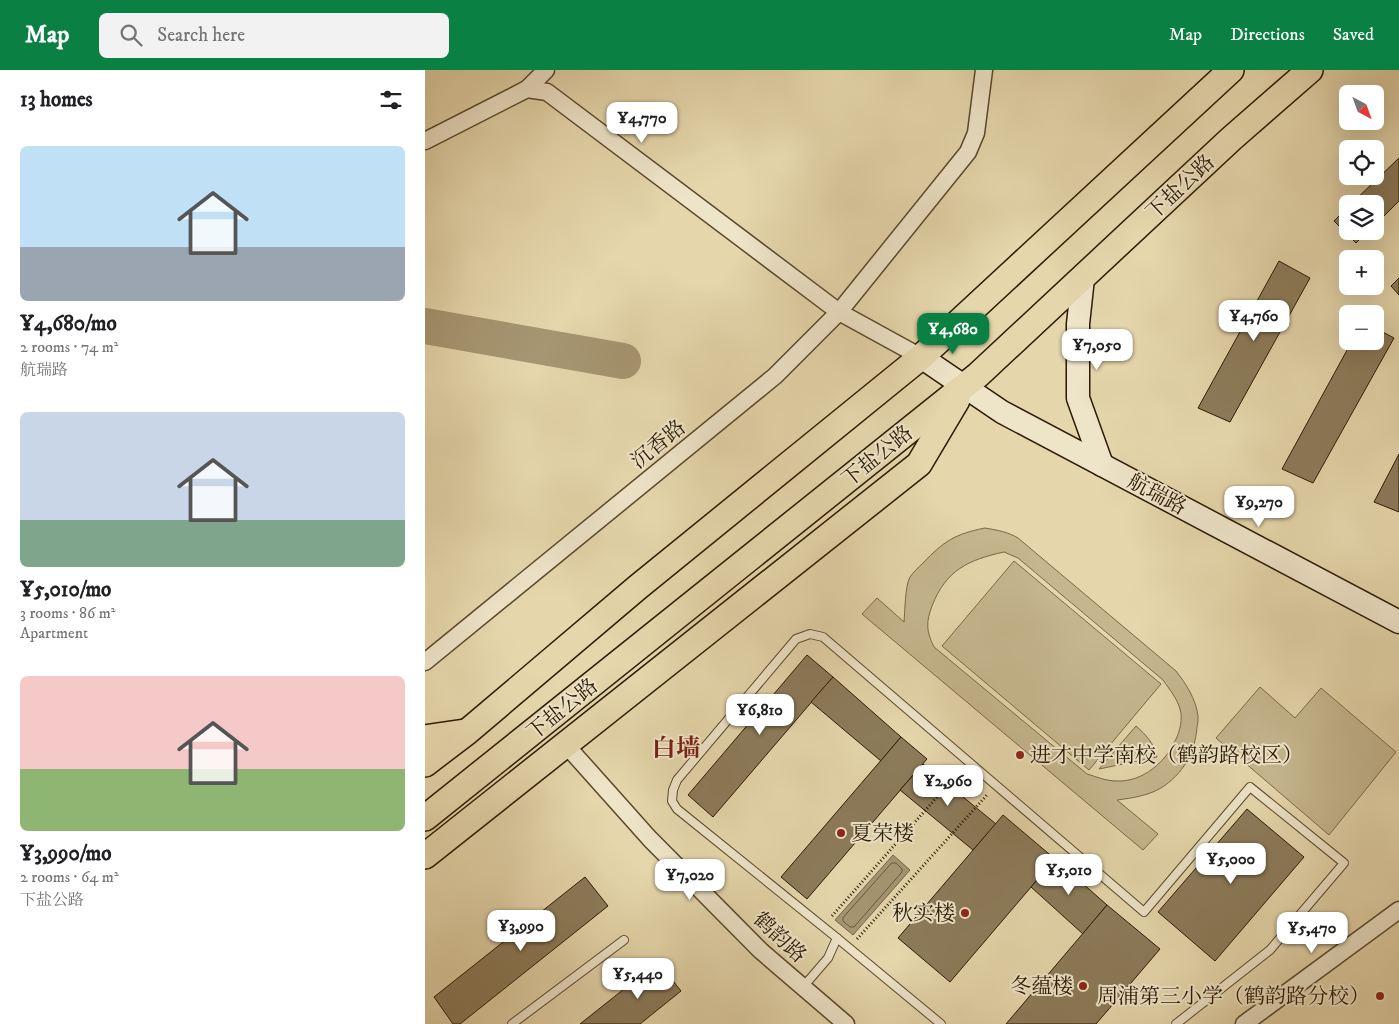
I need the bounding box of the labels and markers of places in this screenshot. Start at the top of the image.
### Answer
pin: ¥4,770 [601,102,683,144]
pin: ¥4,760 [1213,300,1295,342]
pin: ¥4,680 [912,312,994,355]
pin: ¥7,050 [1056,328,1138,371]
pin: ¥9,270 [1218,486,1300,528]
pin: ¥6,810 [719,694,801,736]
place label: 进才中学南校（鹤韵路校区） [1030,743,1303,769]
marker: 进才中学南校（鹤韵路校区） [1014,749,1026,761]
pin: ¥2,960 [907,764,989,807]
place label: 夏荣楼 [851,821,914,847]
marker: 夏荣楼 [835,827,847,839]
pin: ¥5,000 [1190,842,1272,885]
pin: ¥5,010 [1028,854,1110,896]
pin: ¥7,020 [649,858,731,901]
place label: 秋实楼 [892,901,955,927]
marker: 秋实楼 [959,907,971,919]
pin: ¥3,990 [480,910,562,952]
pin: ¥5,470 [1271,912,1353,954]
pin: ¥5,440 [597,958,679,1000]
place label: 冬蕴楼 [1010,974,1073,1000]
marker: 冬蕴楼 [1077,980,1089,992]
place label: 周浦第三小学（鹤韵路分校） [1097,984,1370,1010]
marker: 周浦第三小学（鹤韵路分校） [1374,990,1386,1002]

